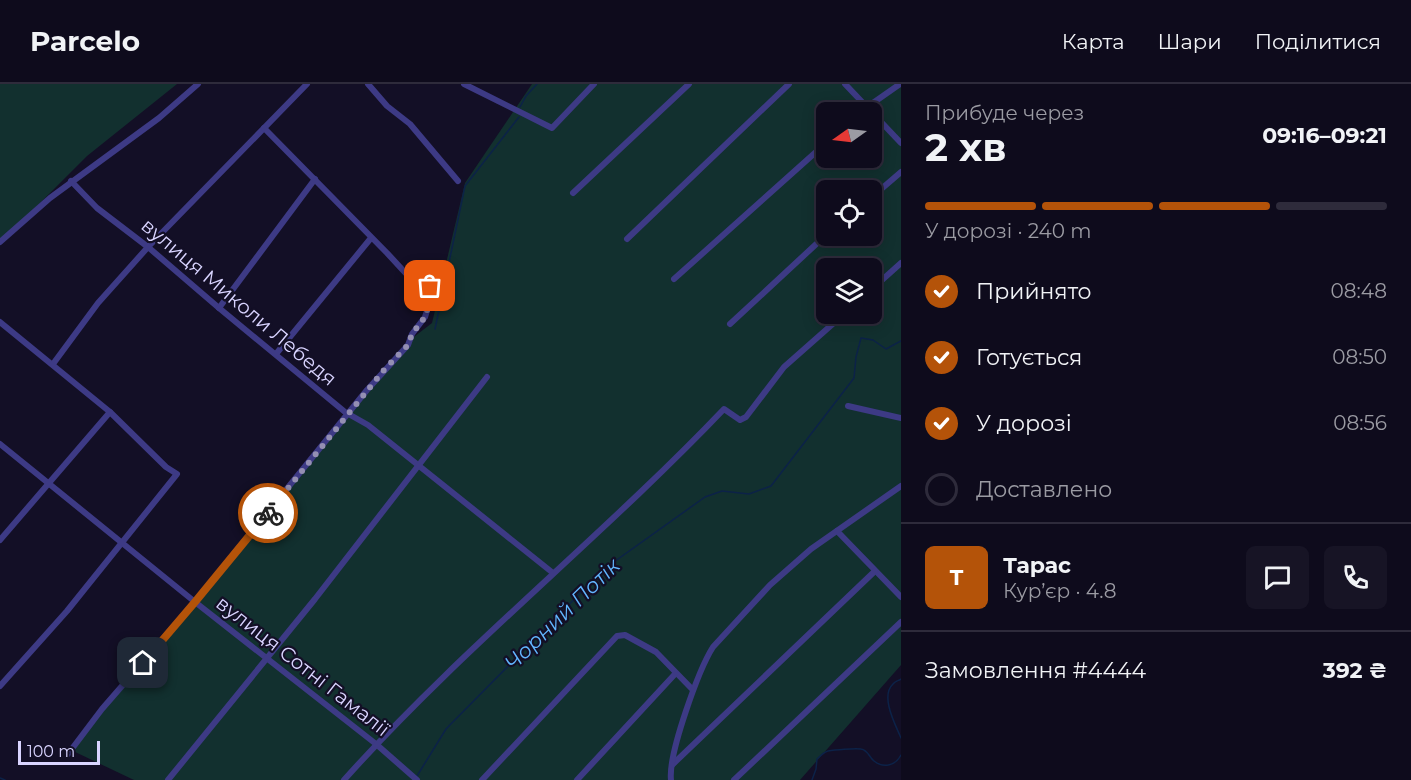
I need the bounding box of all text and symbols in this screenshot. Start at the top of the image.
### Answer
text: Parcelo [30,24,140,58]
text: Карта [1062,29,1125,54]
text: Шари [1158,29,1222,54]
text: Поділитися [1255,29,1381,54]
text: Прибуде через [925,101,1084,125]
north arrow [816,102,882,168]
map controls [816,102,882,324]
text: 09:16–09:21 [1262,122,1387,149]
text: 2 хв [925,123,1006,171]
button: locate [816,180,882,246]
street label: вулиця Миколи Лебедя [137,213,341,391]
text: У дорозі · 240 m [925,219,1092,243]
button: layers [816,258,882,324]
pin [404,260,455,311]
icon: bag [413,269,446,302]
icon: check [925,275,958,308]
text: Прийнято [976,278,1092,305]
text: 08:48 [1331,279,1387,303]
icon: check [925,341,958,374]
text: Готується [976,344,1082,371]
text: 08:50 [1332,345,1387,369]
icon: check [925,407,958,440]
text: У дорозі [976,410,1072,437]
text: 08:56 [1333,411,1387,435]
text: Доставлено [976,476,1112,503]
courier [238,483,298,543]
icon: bike [252,497,285,530]
button: chat [1246,546,1309,609]
button: phone [1324,546,1387,609]
water label: Чорний Потік [499,552,625,675]
text: Тарас [1003,552,1071,579]
text: Т [949,564,964,591]
text: Кур’єр · 4.8 [1003,579,1117,603]
street label: вулиця Сотні Гамалії [211,591,395,741]
pin [117,637,168,688]
icon: home [126,646,159,679]
text: Замовлення #4444 [925,657,1146,684]
text: 392 ₴ [1323,657,1387,684]
scale bar [18,738,100,766]
text: 100 m [27,742,75,761]

